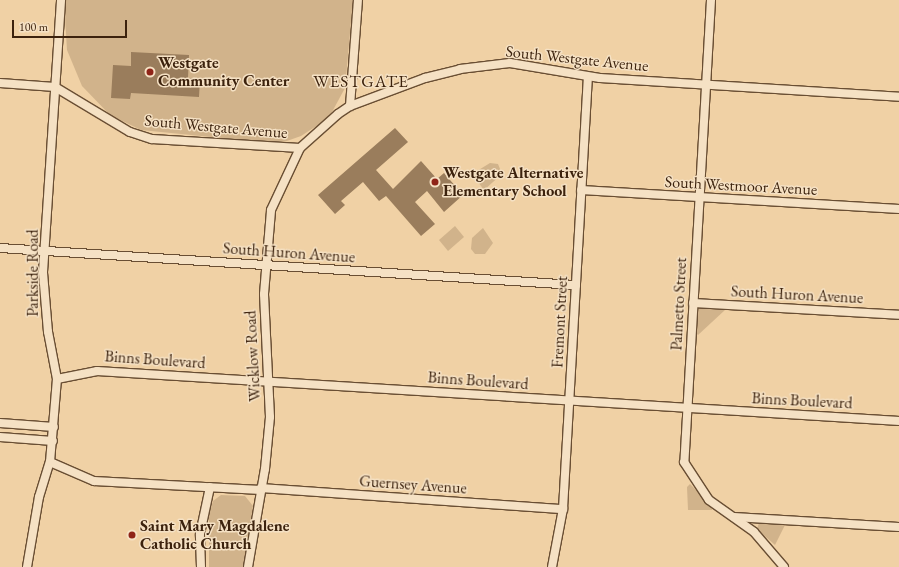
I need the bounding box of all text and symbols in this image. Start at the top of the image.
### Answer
scale bar [14,12,129,38]
text: 100 m [19,19,48,35]
street label: South Westgate Avenue [505,42,649,76]
place label: Westgate Community Center [158,53,289,91]
marker: Westgate Community Center [145,67,155,77]
district label: WESTGATE [313,72,409,92]
street label: South Westgate Avenue [144,111,288,143]
place label: Westgate Alternative Elementary School [443,163,583,201]
street label: South Westmoor Avenue [664,172,818,200]
marker: Westgate Alternative Elementary School [430,177,440,187]
street label: Parkside Road [23,229,43,317]
street label: South Huron Avenue [222,239,356,267]
street label: Palmetto Street [667,257,691,351]
street label: Fremont Street [548,276,572,368]
street label: South Huron Avenue [730,282,864,308]
street label: Wicklow Road [241,310,265,402]
street label: Binns Boulevard [104,347,206,373]
street label: Binns Boulevard [427,368,529,394]
street label: Binns Boulevard [751,389,853,413]
street label: Guernsey Avenue [359,472,467,498]
place label: Saint Mary Magdalene Catholic Church [140,516,289,554]
marker: Saint Mary Magdalene Catholic Church [127,530,137,540]

